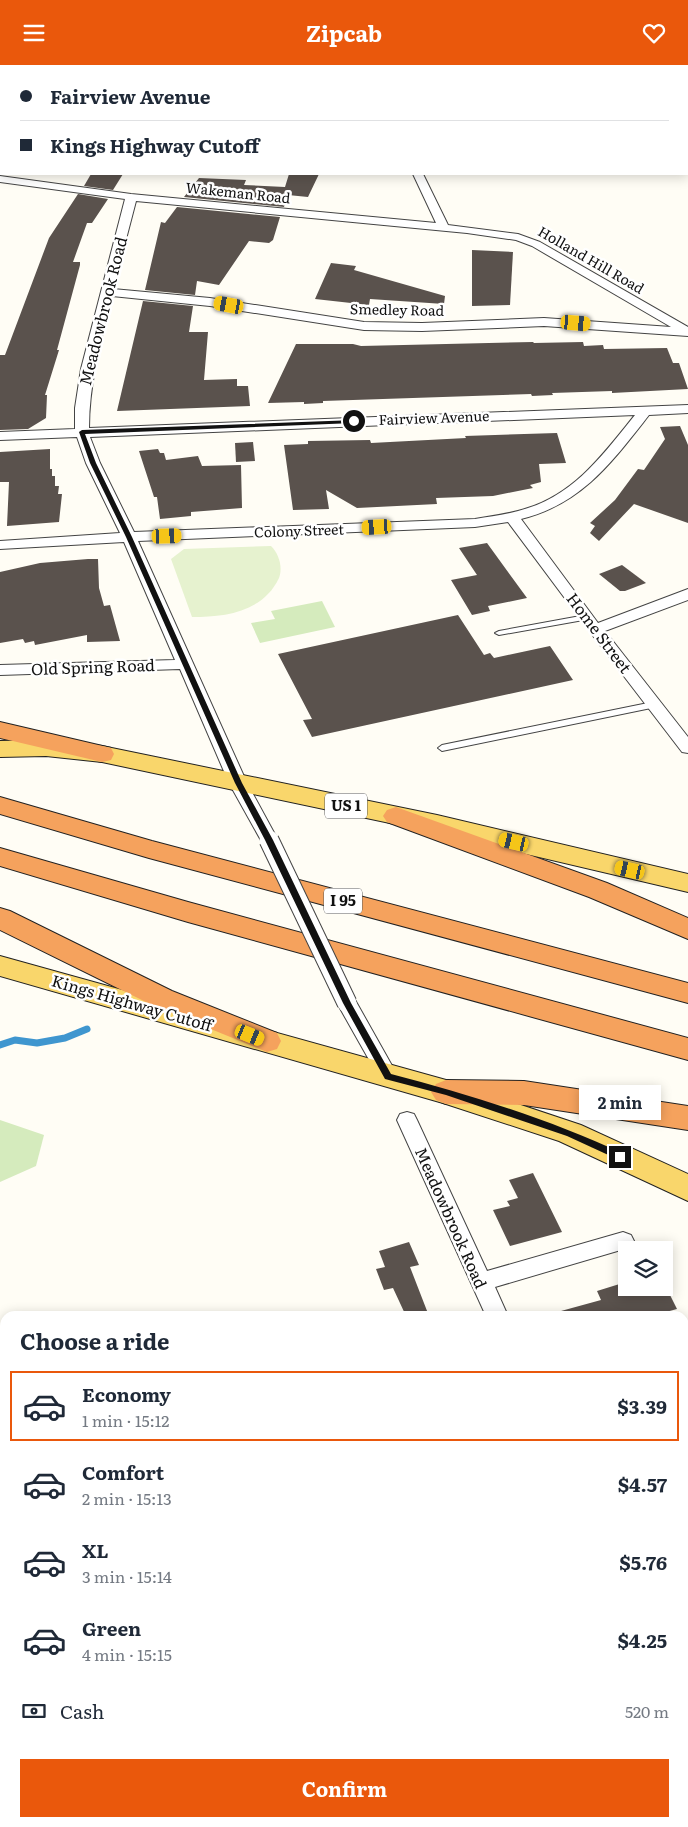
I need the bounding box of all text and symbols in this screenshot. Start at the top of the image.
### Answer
text: Zipcab [306,16,382,49]
icon: menu [20,19,48,47]
icon: heart [640,19,668,47]
text: Fairview Avenue [50,82,211,110]
text: Kings Highway Cutoff [50,131,259,159]
street label: Wakeman Road [185,177,292,207]
street label: Holland Hill Road [535,221,649,298]
street label: Meadowbrook Road [72,234,132,388]
car [212,295,245,315]
street label: Smedley Road [350,298,445,320]
car [560,314,591,332]
street label: Fairview Avenue [378,405,490,429]
route start [343,410,365,432]
street label: Colony Street [254,518,345,542]
car [361,519,392,535]
car [151,528,182,544]
street label: Home Street [562,587,638,678]
street label: Old Spring Road [31,652,156,680]
road number: US 1 [325,793,367,819]
car [497,831,530,853]
car [613,859,646,881]
road number: I 95 [324,889,362,913]
street label: Kings Highway Cutoff [49,968,217,1037]
car [233,1022,266,1048]
callout: 2 min [579,1085,661,1119]
text: 2 min [598,1090,642,1114]
street label: Meadowbrook Road [410,1143,494,1292]
route end [609,1146,631,1168]
map controls [618,1241,673,1296]
button: layers [618,1241,673,1296]
text: Choose a ride [20,1324,169,1357]
text: Economy [82,1380,171,1408]
icon: car [22,1384,67,1429]
text: $3.39 [617,1392,667,1420]
text: 1 min · 15:12 [82,1408,169,1432]
text: Comfort [82,1458,164,1486]
icon: car [22,1462,67,1507]
text: $4.57 [618,1470,667,1498]
text: 2 min · 15:13 [82,1486,172,1510]
text: XL [82,1536,109,1564]
icon: car [22,1540,67,1585]
text: $5.76 [619,1548,667,1576]
text: 3 min · 15:14 [82,1564,172,1588]
text: Green [82,1614,141,1642]
icon: car [22,1618,67,1663]
text: $4.25 [618,1626,667,1654]
text: 4 min · 15:15 [82,1642,172,1666]
icon: cash [20,1697,48,1725]
text: Cash [60,1697,104,1725]
text: 520 m [625,1699,669,1723]
button: Confirm [20,1759,669,1817]

